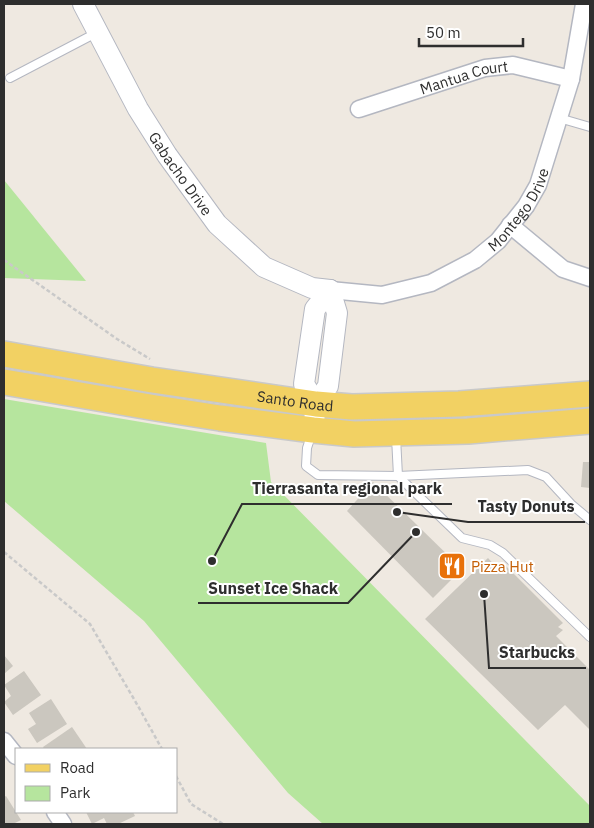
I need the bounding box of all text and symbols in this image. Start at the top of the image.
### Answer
scale bar [419,15,523,47]
text: 50 m [426,23,461,42]
street label: Mantua Court [417,56,509,98]
street label: Gabacho Drive [145,128,217,219]
street label: Montego Drive [484,166,552,255]
street label: Santo Road [256,386,334,415]
callout: Tierrasanta regional park [242,473,452,504]
text: Tierrasanta regional park [252,478,443,498]
callout: Tasty Donuts [468,491,585,522]
text: Tasty Donuts [477,496,575,516]
restaurant icon: Pizza Hut [437,551,467,581]
place label: Pizza Hut [471,557,534,576]
callout: Sunset Ice Shack [198,572,348,603]
text: Sunset Ice Shack [208,578,339,598]
callout: Starbucks [489,637,586,668]
text: Starbucks [499,642,575,662]
legend [15,748,178,813]
text: Road [60,758,95,777]
text: Park [60,783,90,802]

